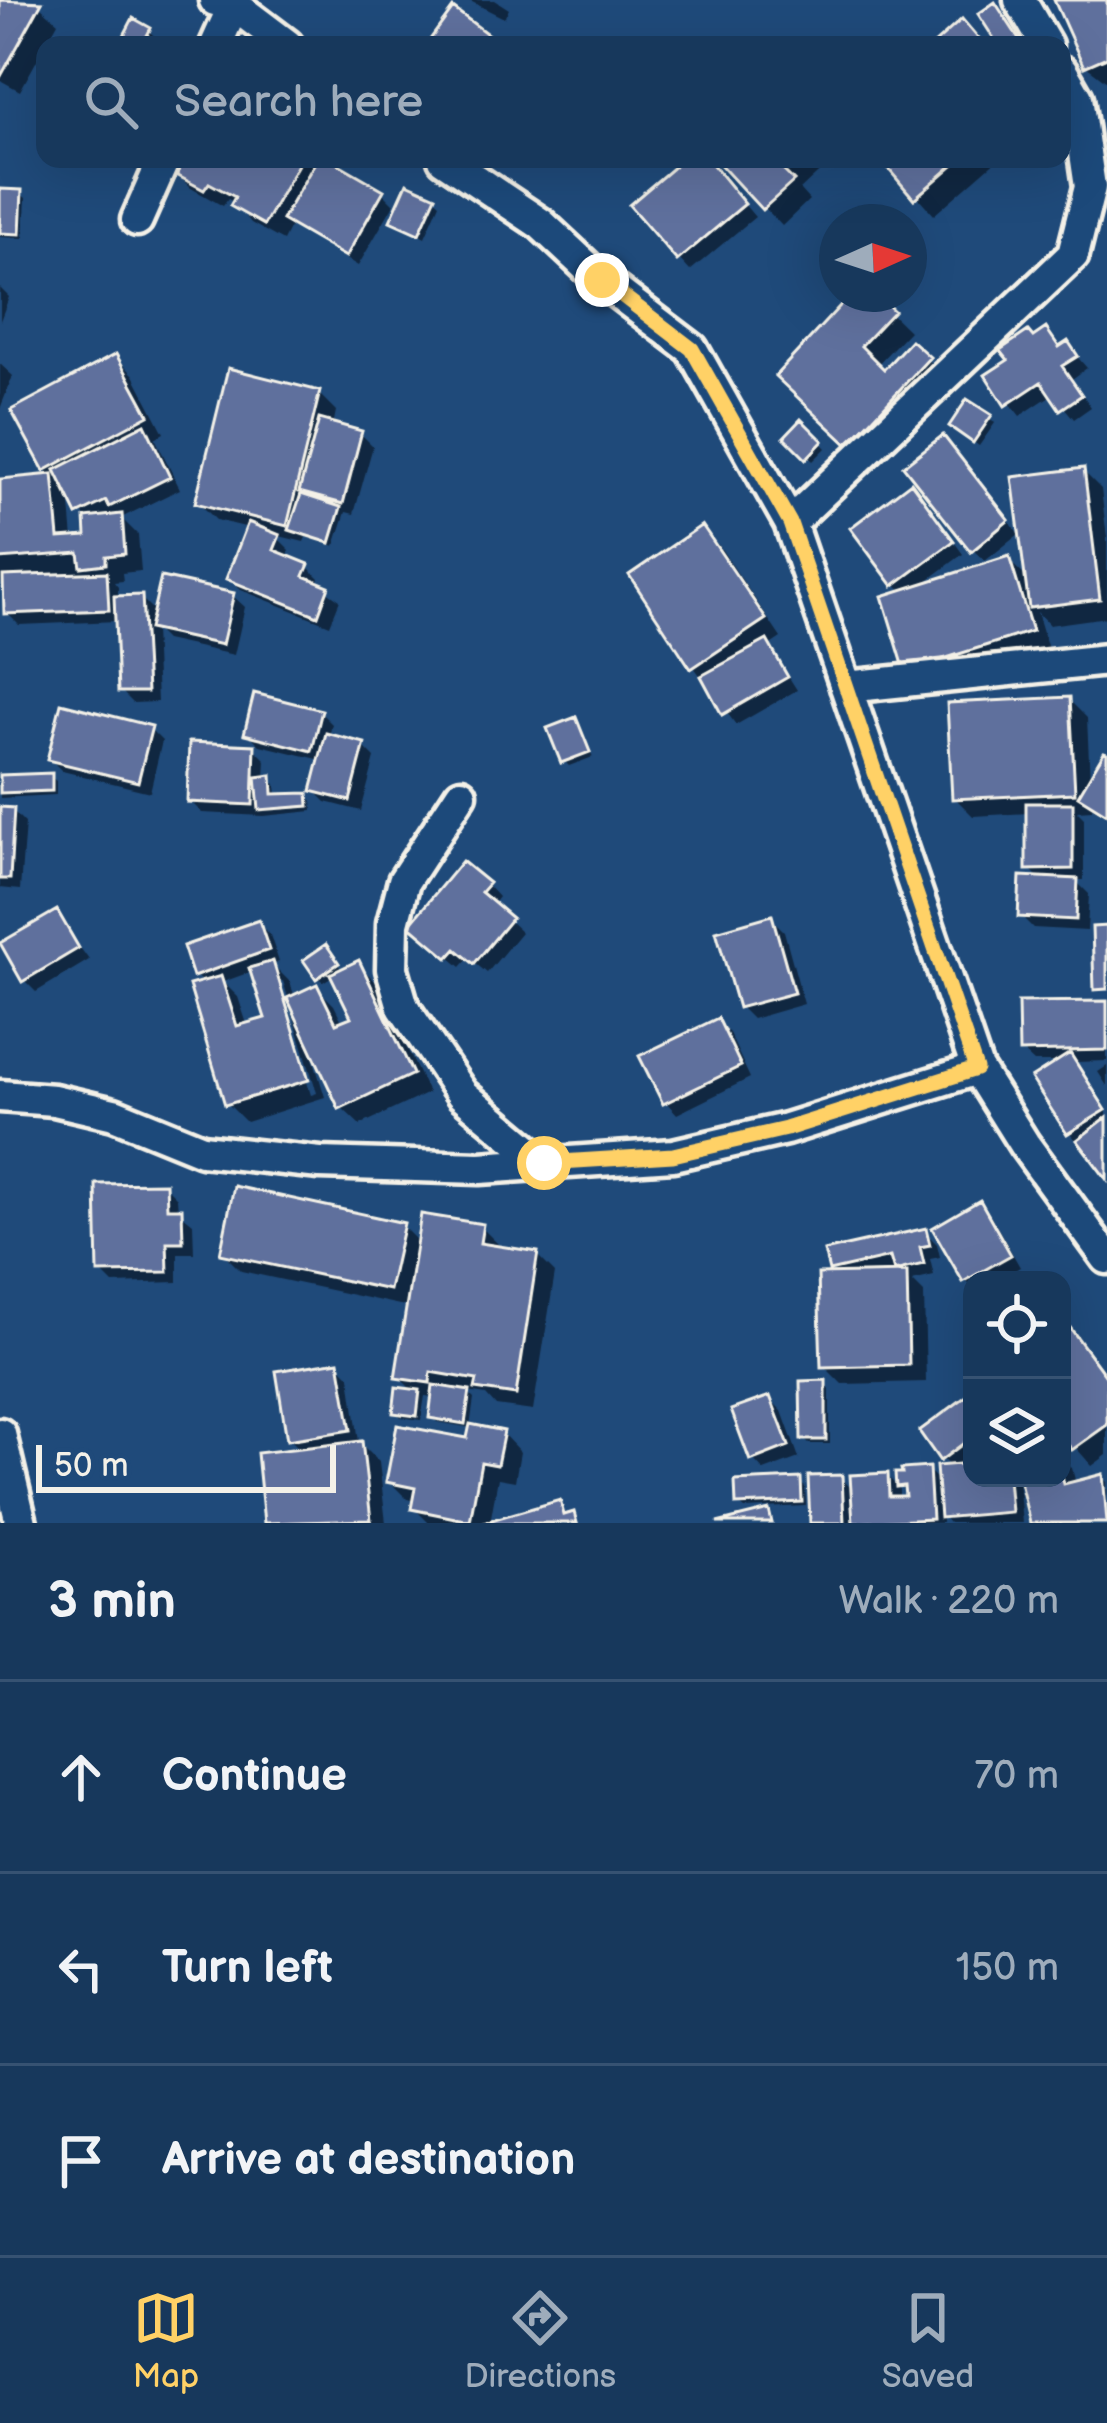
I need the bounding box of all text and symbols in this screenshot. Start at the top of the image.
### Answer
search box [36,36,1071,168]
icon: search [78,69,144,135]
text: Search here [174,75,423,130]
north arrow [819,204,927,312]
route end [575,253,629,307]
route start [517,1136,571,1190]
map controls [963,1271,1071,1487]
button: locate [963,1271,1071,1379]
button: layers [963,1379,1071,1487]
scale bar [36,1439,336,1492]
text: 50 m [54,1446,129,1486]
text: 3 min [48,1571,176,1632]
text: Walk · 220 m [839,1578,1059,1625]
icon: ahead [48,1744,114,1810]
text: Continue [162,1749,347,1804]
text: 70 m [974,1753,1059,1800]
icon: left [48,1936,114,2002]
text: Turn left [162,1941,333,1996]
text: 150 m [956,1945,1059,1992]
icon: arrive [48,2128,114,2194]
text: Arrive at destination [162,2133,575,2188]
tab: Map [133,2285,199,2397]
tab: Directions [464,2285,616,2397]
tab: Saved [882,2285,974,2397]

